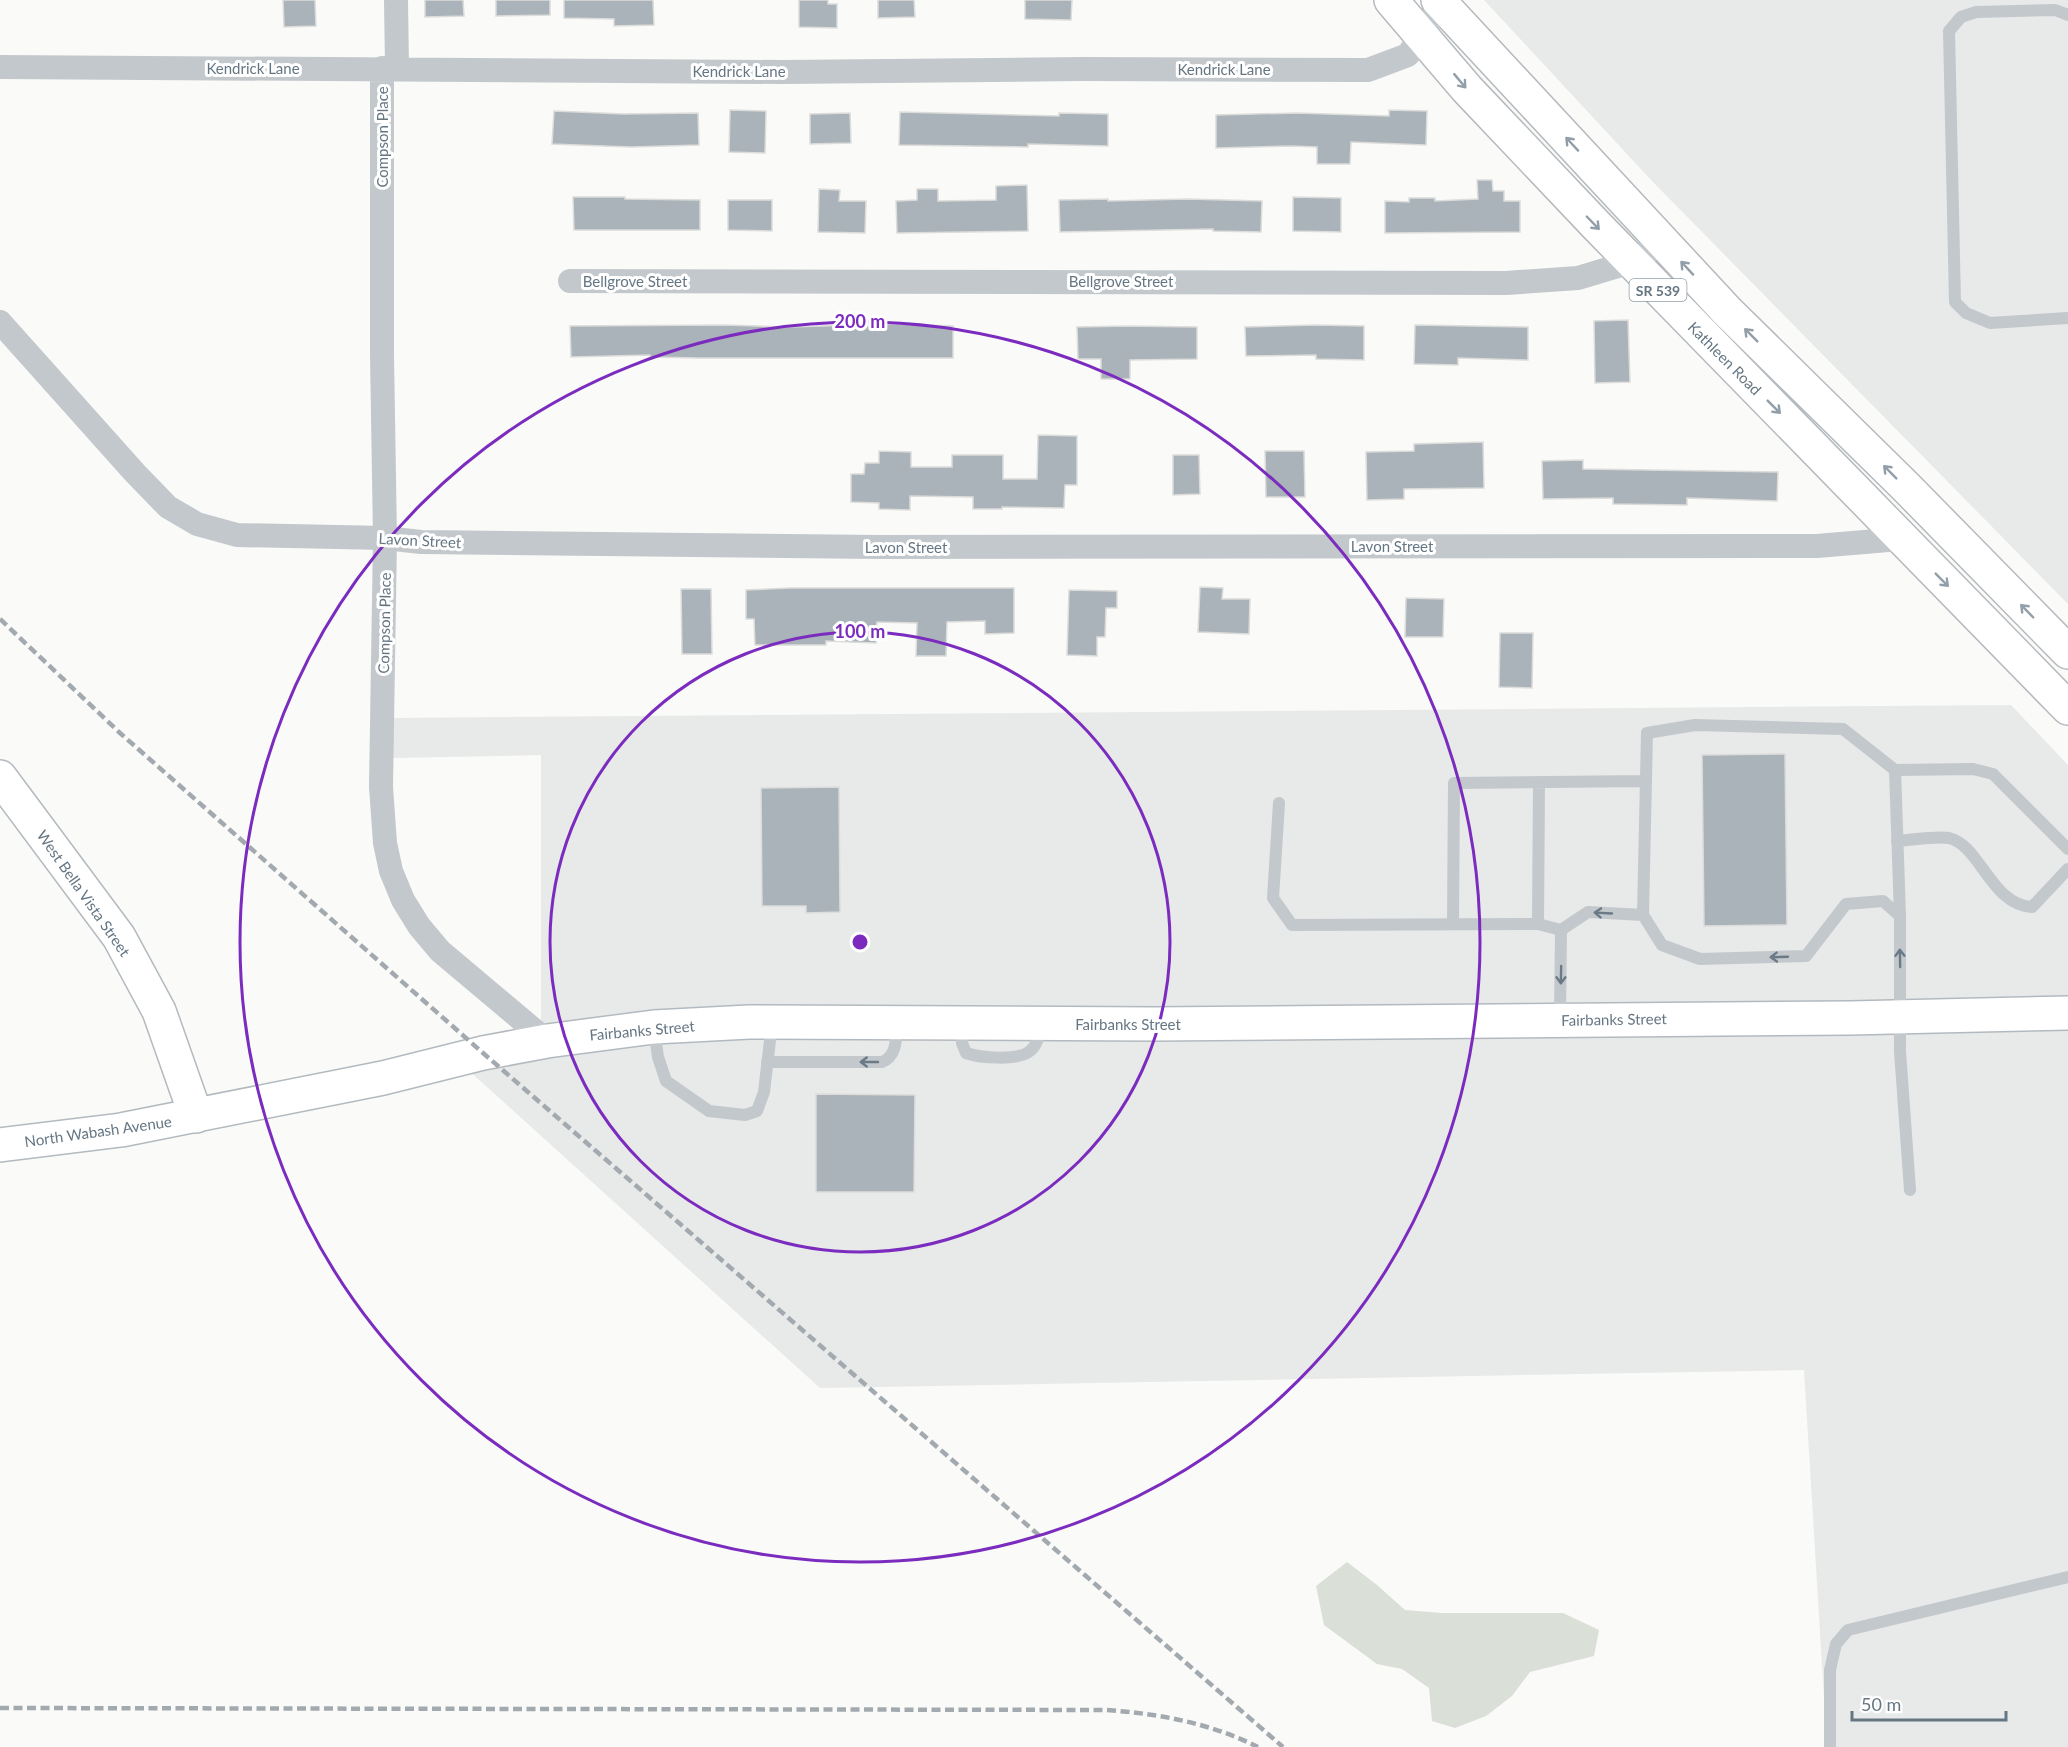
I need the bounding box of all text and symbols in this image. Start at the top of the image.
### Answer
street label: Kendrick Lane [206,59,300,77]
street label: Kendrick Lane [1177,60,1271,78]
street label: Kendrick Lane [692,62,786,80]
one-way arrow [1453,73,1467,88]
street label: Compson Place [373,86,391,188]
one-way arrow [1565,137,1579,152]
one-way arrow [1586,215,1601,230]
one-way arrow [1680,260,1694,275]
street label: Bellgrove Street [583,272,688,290]
street label: Bellgrove Street [1069,272,1174,290]
road number: SR 539 [1630,279,1686,301]
text: 200 m [835,310,885,332]
street label: Kathleen Road [1685,318,1765,398]
one-way arrow [1744,327,1759,342]
one-way arrow [1766,400,1781,415]
one-way arrow [1883,464,1898,479]
street label: Lavon Street [378,529,462,551]
street label: Lavon Street [1351,537,1434,555]
street label: Lavon Street [865,538,948,556]
street label: Compson Place [374,572,394,674]
one-way arrow [1934,573,1949,587]
one-way arrow [2020,603,2035,618]
text: 100 m [835,620,885,642]
street label: West Bella Vista Street [34,826,135,960]
one-way arrow [1593,907,1613,918]
centre of rings [850,932,870,952]
one-way arrow [1895,949,1906,969]
one-way arrow [1769,951,1789,962]
one-way arrow [1555,965,1567,985]
street label: Fairbanks Street [1561,1009,1668,1029]
street label: Fairbanks Street [1075,1015,1181,1033]
street label: Fairbanks Street [589,1016,696,1044]
one-way arrow [859,1056,879,1068]
street label: North Wabash Avenue [23,1112,173,1150]
scale bar [1852,1684,2006,1722]
text: 50 m [1861,1693,1901,1715]

